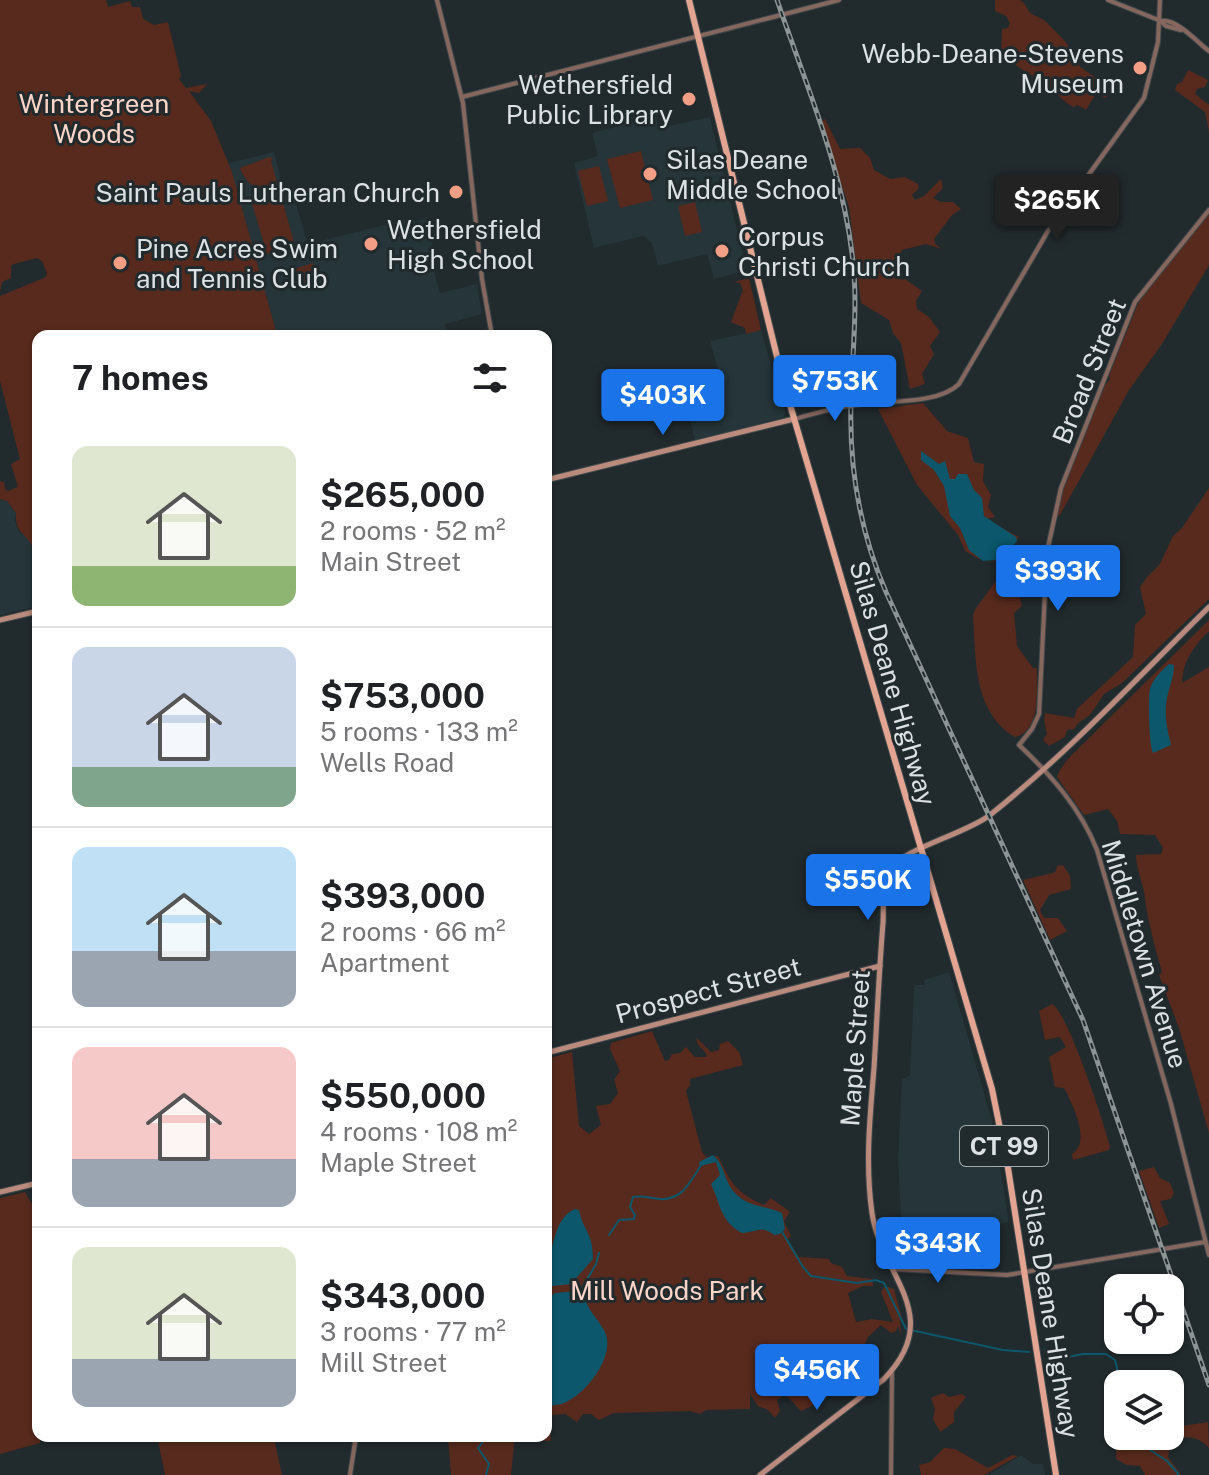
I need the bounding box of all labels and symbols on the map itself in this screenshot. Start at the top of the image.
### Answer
place label: Webb-Deane-Stevens Museum [862,38,1124,99]
marker: Webb-Deane-Stevens Museum [1131,59,1149,77]
place label: Wethersfield Public Library [506,69,673,130]
park label: Wintergreen Woods [19,88,169,149]
marker: Wethersfield Public Library [680,90,698,108]
place label: Silas Deane Middle School [666,144,838,205]
marker: Silas Deane Middle School [641,165,659,183]
pin: $265K [1001,174,1113,242]
place label: Saint Pauls Lutheran Church [96,177,440,208]
marker: Saint Pauls Lutheran Church [447,183,465,201]
place label: Wethersfield High School [387,214,542,275]
place label: Corpus Christi Church [738,221,910,282]
place label: Pine Acres Swim and Tennis Club [136,233,338,294]
marker: Wethersfield High School [362,235,380,253]
marker: Corpus Christi Church [713,242,731,260]
marker: Pine Acres Swim and Tennis Club [111,254,129,272]
street label: Broad Street [1046,294,1132,448]
pin: $753K [779,355,891,423]
pin: $403K [607,369,719,437]
pin: $393K [1002,545,1114,613]
street label: Silas Deane Highway [843,557,943,809]
street label: Middletown Avenue [1096,836,1194,1072]
pin: $550K [812,854,924,922]
street label: Prospect Street [612,950,804,1030]
street label: Maple Street [834,969,876,1127]
road number: CT 99 [960,1126,1048,1166]
street label: Silas Deane Highway [1016,1186,1086,1441]
pin: $343K [882,1217,994,1285]
park label: Mill Woods Park [570,1275,764,1306]
pin: $456K [761,1344,873,1412]

